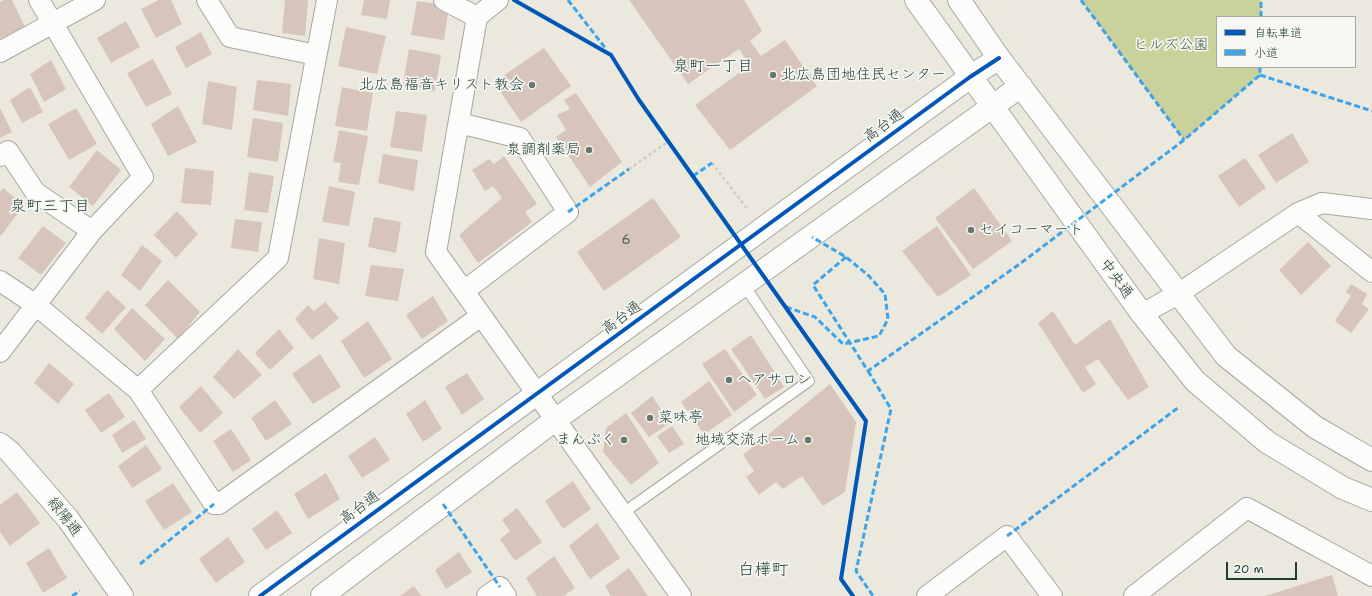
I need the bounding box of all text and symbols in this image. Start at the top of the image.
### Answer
legend [1216,16,1356,68]
text: 自転車道 [1254,25,1302,41]
park label: ヒルズ公園 [1134,36,1208,54]
text: 小道 [1254,45,1278,61]
district label: 泉町一丁目 [673,57,753,77]
place label: 北広島団地住民センター [781,66,946,84]
marker: 北広島団地住民センター [768,70,778,80]
place label: 北広島福音キリスト教会 [359,76,524,94]
marker: 北広島福音キリスト教会 [527,80,537,90]
street label: 高台通 [861,105,907,147]
place label: 泉調剤薬局 [506,141,581,159]
marker: 泉調剤薬局 [584,145,594,155]
district label: 泉町三丁目 [10,197,90,217]
place label: セイコーマート [979,221,1084,239]
marker: セイコーマート [966,225,976,235]
house number: 6 [621,233,631,249]
street label: 中央通 [1095,256,1137,302]
street label: 高台通 [599,297,645,339]
place label: ヘアサロン [737,371,812,389]
marker: ヘアサロン [724,375,734,385]
place label: 菜味亭 [658,409,703,427]
marker: 菜味亭 [645,413,655,423]
place label: まんぷく [556,431,616,449]
place label: 地域交流ホーム [695,431,800,449]
marker: まんぷく [619,435,629,445]
marker: 地域交流ホーム [803,435,813,445]
street label: 高台通 [337,487,383,529]
street label: 緑陽通 [43,494,85,540]
scale bar [1228,554,1299,580]
district label: 白樺町 [738,561,788,581]
text: 20 m [1233,561,1264,577]

